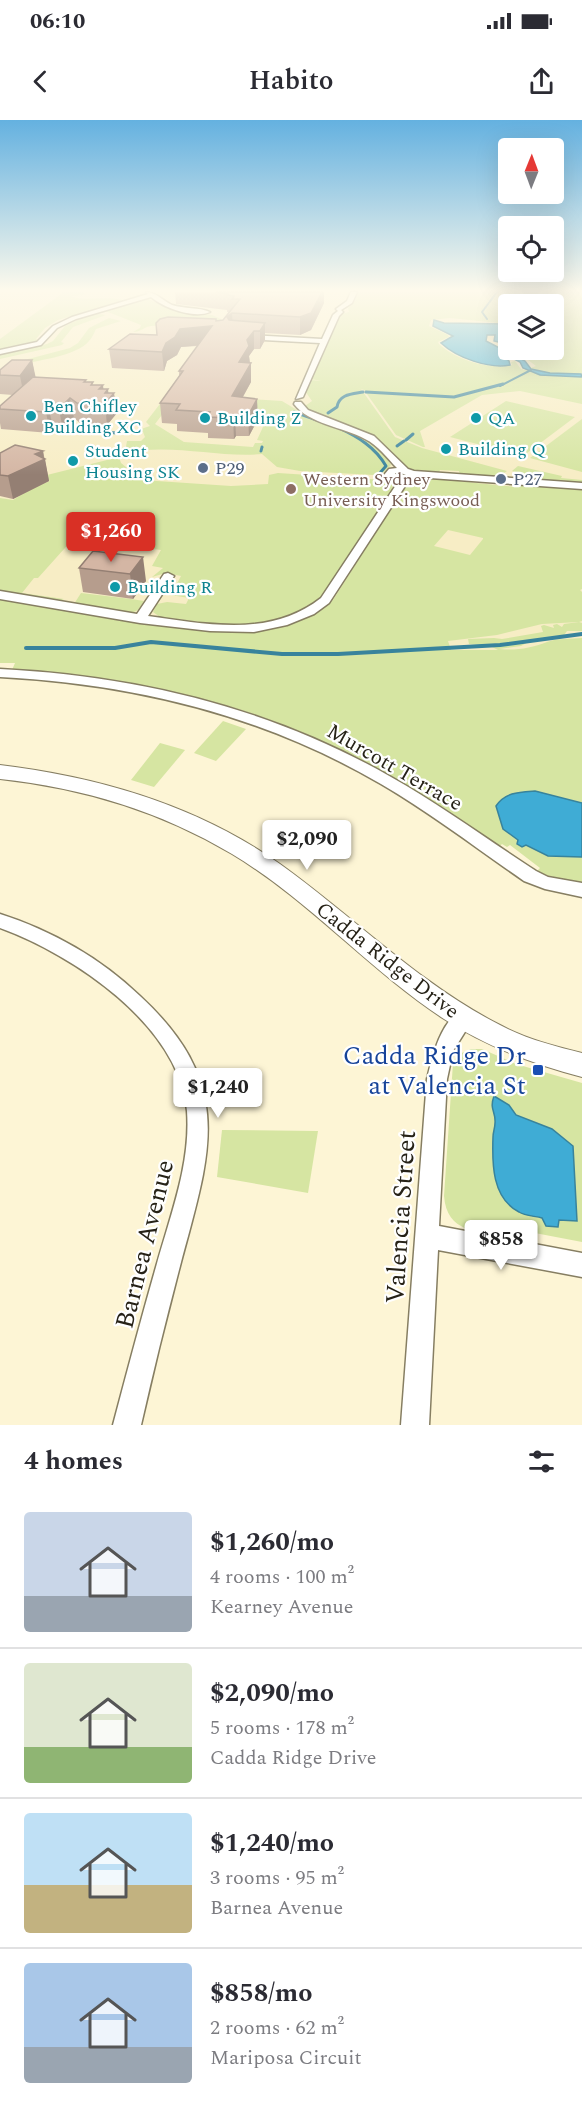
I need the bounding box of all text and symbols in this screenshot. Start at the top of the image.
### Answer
text: 06:10 [30,5,85,38]
text: Habito [249,60,333,102]
icon: back [24,65,57,98]
icon: share [525,65,558,98]
north arrow [498,138,564,204]
map controls [498,138,564,360]
button: locate [498,216,564,282]
button: layers [498,294,564,360]
place label: Ben Chifley Building XC [43,393,142,441]
place label: Building Z [217,405,302,432]
place label: QA [488,405,516,432]
marker: Ben Chifley Building XC [24,409,38,423]
marker: Building Z [198,411,212,425]
marker: QA [469,411,483,425]
place label: Building Q [458,436,546,463]
place label: Student Housing SK [85,438,180,486]
marker: Building Q [439,442,453,456]
marker: Student Housing SK [66,454,80,468]
place label: P29 [215,455,244,482]
marker: P29 [196,461,210,475]
place label: Western Sydney University Kingswood [303,466,480,514]
place label: P27 [513,466,542,493]
marker: P27 [494,472,508,486]
marker: Western Sydney University Kingswood [284,482,298,496]
pin: $1,260 [62,512,160,563]
text: $1,260 [80,516,142,546]
place label: Building R [127,574,212,601]
marker: Building R [108,580,122,594]
street label: Murcott Terrace [320,716,469,820]
pin: $2,090 [258,820,356,871]
text: $2,090 [276,824,338,854]
street label: Cadda Ridge Drive [309,894,466,1027]
place label: Cadda Ridge Dr at Valencia St [343,1036,526,1106]
marker: Cadda Ridge Dr at Valencia St [531,1063,545,1077]
pin: $1,240 [169,1068,267,1119]
text: $1,240 [187,1072,249,1102]
street label: Valencia Street [375,1129,427,1305]
street label: Barnea Avenue [105,1155,185,1333]
pin: $858 [465,1220,537,1271]
text: $858 [479,1224,523,1254]
text: 4 homes [24,1441,123,1481]
icon: filters [525,1445,558,1478]
text: $1,260/mo [210,1522,334,1562]
icon: home [72,1536,144,1608]
text: 4 rooms · 100 m² [210,1562,354,1592]
text: Kearney Avenue [210,1592,353,1622]
text: $2,090/mo [210,1673,334,1713]
icon: home [72,1687,144,1759]
text: 5 rooms · 178 m² [210,1713,354,1743]
text: Cadda Ridge Drive [210,1743,376,1773]
text: $1,240/mo [210,1823,334,1863]
icon: home [72,1837,144,1909]
text: 3 rooms · 95 m² [210,1863,344,1893]
text: Barnea Avenue [210,1893,343,1923]
text: $858/mo [210,1973,313,2013]
icon: home [72,1987,144,2059]
text: 2 rooms · 62 m² [210,2013,344,2043]
text: Mariposa Circuit [210,2043,362,2073]

